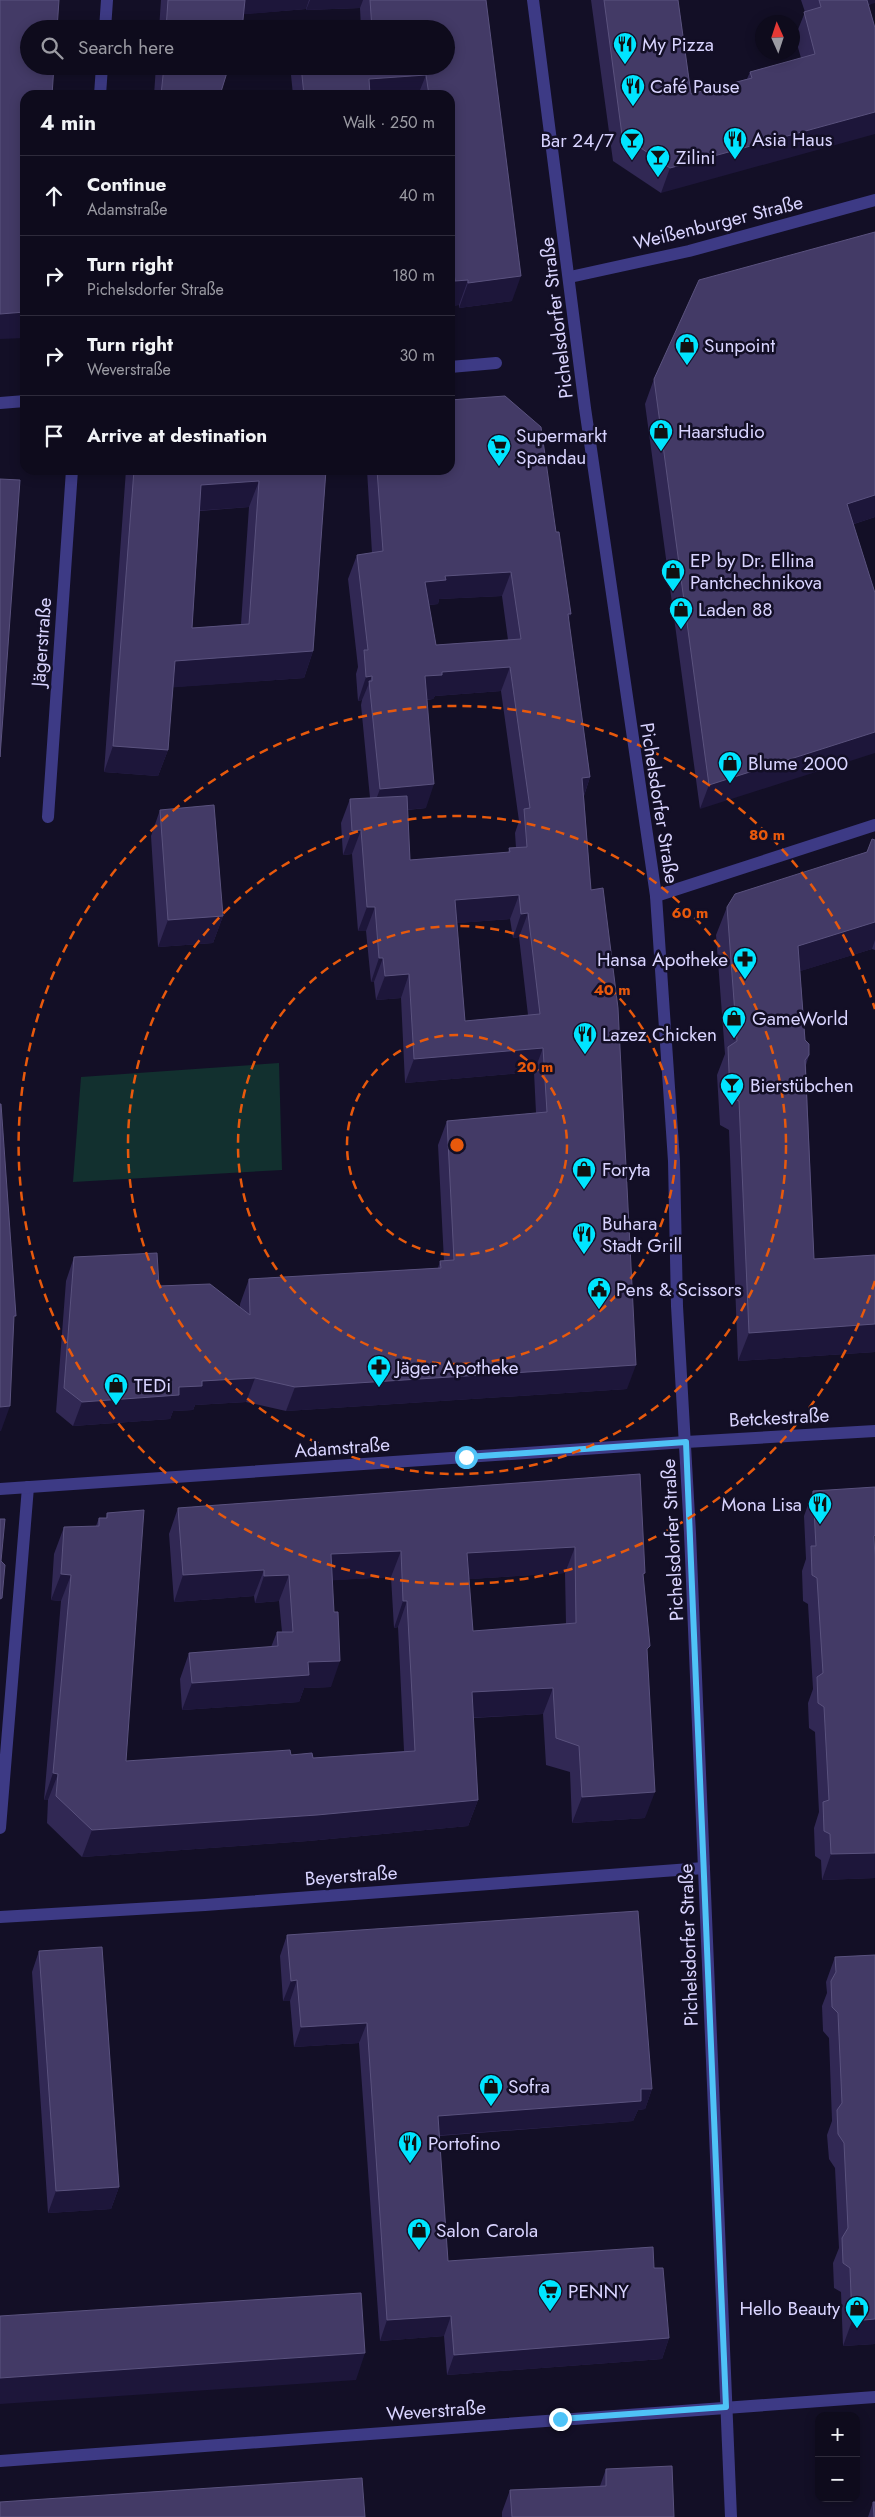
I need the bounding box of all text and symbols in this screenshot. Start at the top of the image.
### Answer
north arrow [755,15,800,60]
search box [20,20,455,75]
restaurant icon: My Pizza [612,31,638,65]
place label: My Pizza [642,31,714,58]
icon: search [38,34,66,62]
text: Search here [78,34,174,61]
restaurant icon: Café Pause [620,73,646,107]
place label: Café Pause [650,73,740,100]
text: 4 min [40,108,96,138]
text: Walk · 250 m [343,111,435,134]
restaurant icon: Asia Haus [722,126,748,160]
place label: Asia Haus [752,126,833,153]
place label: Bar 24/7 [540,127,614,154]
bar icon: Bar 24/7 [619,127,645,161]
bar icon: Zilini [645,144,671,178]
place label: Zilini [676,144,716,171]
text: Continue [87,171,166,198]
icon: ahead [40,182,68,210]
text: 40 m [399,184,435,207]
street label: Weißenburger Straße [631,188,806,257]
text: Adamstraße [87,198,168,221]
street label: Pichelsdorfer Straße [533,235,580,400]
text: Turn right [87,251,173,278]
icon: right [40,262,68,290]
text: 180 m [392,264,435,287]
text: Pichelsdorfer Straße [87,278,224,301]
text: Turn right [87,331,173,358]
shop icon: Sunpoint [674,332,700,366]
place label: Sunpoint [704,332,775,359]
icon: right [40,342,68,370]
text: 30 m [399,344,435,367]
text: Weverstraße [87,358,171,381]
shop icon: Haarstudio [648,418,674,452]
place label: Haarstudio [678,418,765,445]
icon: arrive [40,422,68,450]
text: Arrive at destination [87,422,267,449]
place label: Supermarkt Spandau [516,422,607,471]
supermarket icon: Supermarkt Spandau [486,433,512,467]
place label: EP by Dr. Ellina Pantchechnikova [690,547,822,596]
shop icon: EP by Dr. Ellina Pantchechnikova [660,558,686,592]
street label: Jägerstraße [25,596,58,691]
shop icon: Laden 88 [668,596,694,630]
place label: Laden 88 [698,596,773,623]
street label: Pichelsdorfer Straße [633,721,686,886]
shop icon: Blume 2000 [717,750,743,784]
place label: Blume 2000 [748,750,848,777]
text: 80 m [749,824,785,846]
text: 60 m [672,902,708,924]
place label: Hansa Apotheke [597,946,728,973]
pharmacy icon: Hansa Apotheke [732,946,758,980]
text: 40 m [593,979,631,1001]
shop icon: GameWorld [721,1005,747,1039]
place label: GameWorld [752,1005,848,1032]
restaurant icon: Lazez Chicken [572,1021,598,1055]
place label: Lazez Chicken [602,1021,717,1048]
text: 20 m [517,1056,553,1078]
bar icon: Bierstübchen [719,1072,745,1106]
place label: Bierstübchen [750,1072,854,1099]
centre of rings [448,1136,466,1154]
shop icon: Foryta [571,1156,597,1190]
place label: Foryta [602,1156,650,1183]
place label: Buhara Stadt Grill [602,1210,682,1259]
restaurant icon: Buhara Stadt Grill [571,1221,597,1255]
public building icon: Pens & Scissors [586,1276,612,1310]
place label: Pens & Scissors [616,1276,742,1303]
pharmacy icon: Jäger Apotheke [366,1354,392,1388]
place label: Jäger Apotheke [393,1354,519,1381]
shop icon: TEDi [103,1372,129,1406]
place label: TEDi [134,1372,171,1399]
street label: Betckestraße [728,1401,830,1434]
street label: Adamstraße [293,1431,391,1464]
route start [455,1446,478,1469]
street label: Pichelsdorfer Straße [655,1458,690,1622]
place label: Mona Lisa [721,1491,802,1518]
restaurant icon: Mona Lisa [807,1491,833,1525]
street label: Beyerstraße [304,1859,399,1892]
street label: Pichelsdorfer Straße [672,1863,705,2027]
shop icon: Sofra [478,2073,504,2107]
place label: Sofra [508,2073,550,2100]
restaurant icon: Portofino [397,2130,423,2164]
place label: Portofino [428,2130,500,2157]
shop icon: Salon Carola [406,2217,432,2251]
place label: Salon Carola [436,2217,538,2244]
supermarket icon: PENNY [537,2278,563,2312]
place label: PENNY [568,2278,629,2305]
place label: Hello Beauty [739,2295,841,2322]
shop icon: Hello Beauty [844,2295,870,2329]
street label: Weverstraße [385,2394,487,2427]
route end [549,2408,572,2431]
map controls [815,2412,860,2502]
button: + [815,2412,860,2457]
button: − [815,2457,860,2502]

